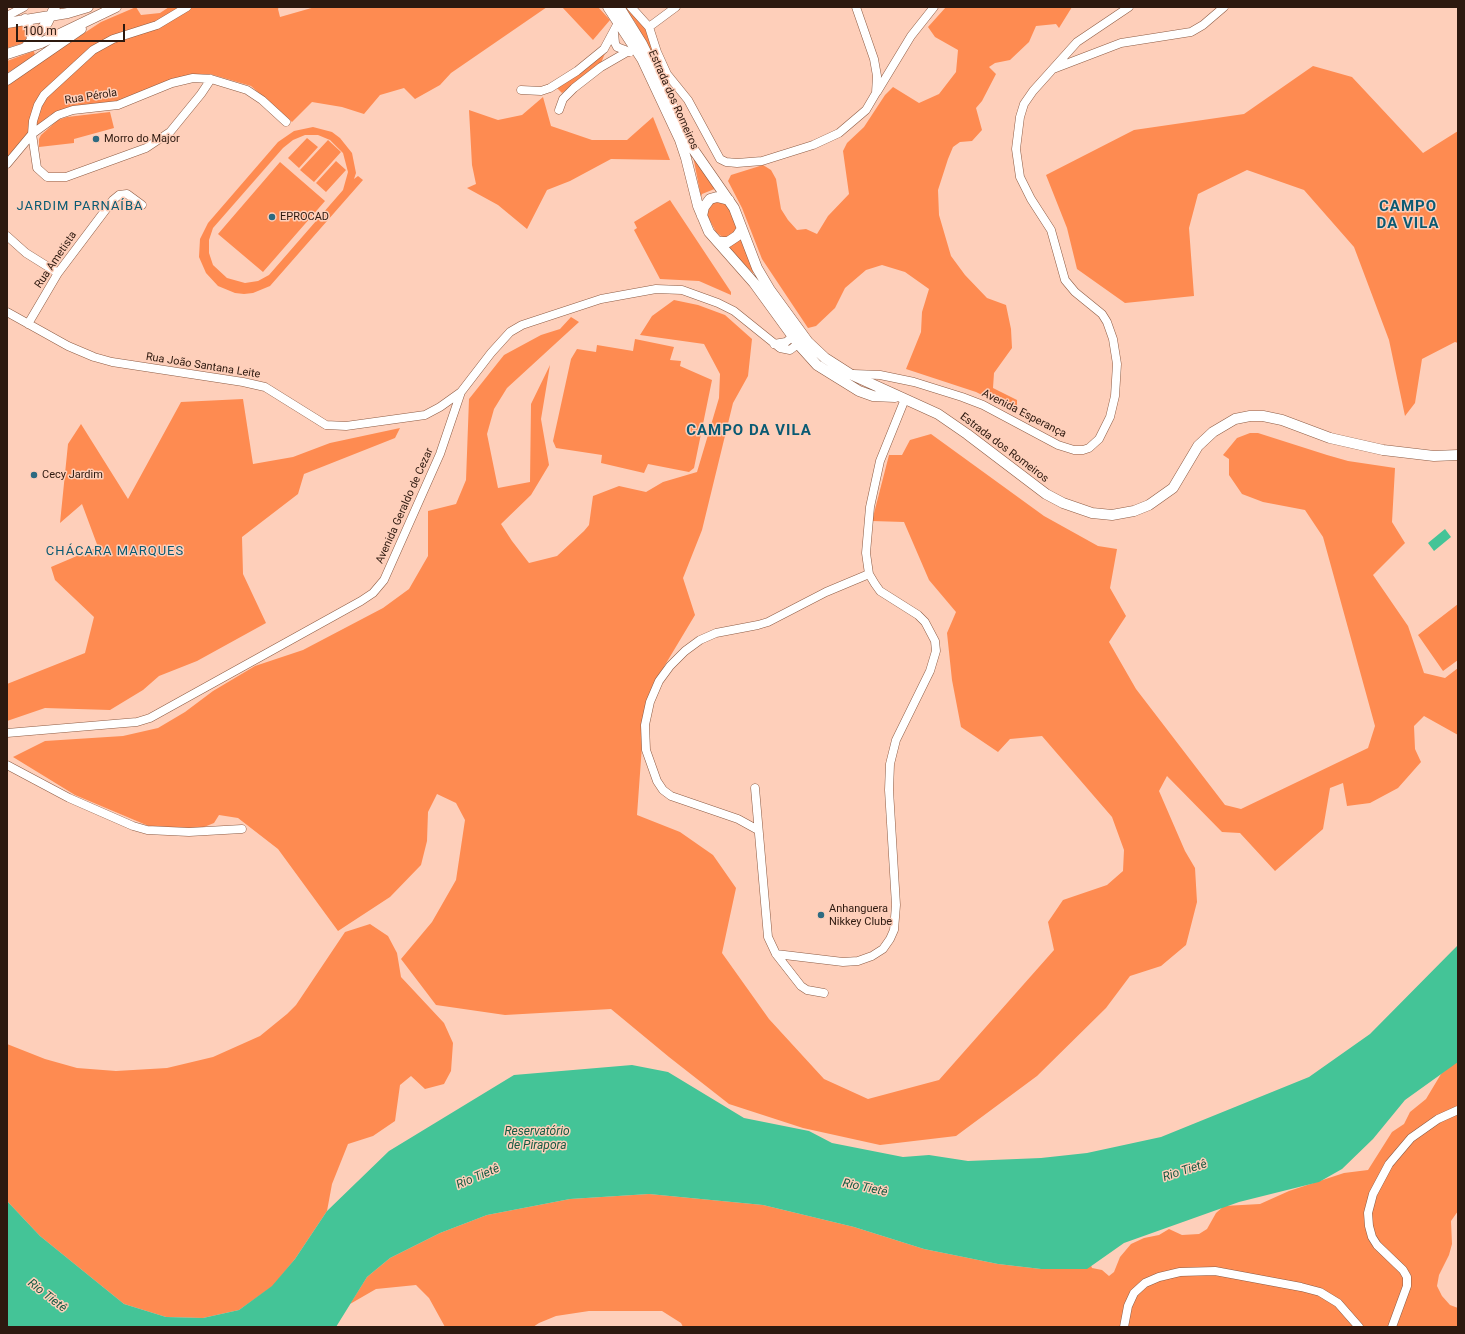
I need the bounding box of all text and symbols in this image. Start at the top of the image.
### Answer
scale bar [18,16,127,42]
text: 100 m [23,24,57,38]
street label: Estrada dos Romeiros [645,48,701,152]
street label: Rua Pérola [64,86,118,108]
place label: Morro do Major [104,132,180,146]
marker: Morro do Major [91,134,101,144]
district label: CAMPO DA VILA [1377,198,1439,233]
district label: JARDIM PARNAÍBA [17,199,143,215]
place label: EPROCAD [280,210,329,224]
marker: EPROCAD [267,212,277,222]
street label: Rua Ametista [32,229,80,291]
street label: Rua João Santana Leite [145,350,261,382]
street label: Avenida Esperança [980,387,1068,441]
street label: Estrada dos Romeiros [957,410,1051,486]
district label: CAMPO DA VILA [686,422,812,440]
street label: Avenida Geraldo de Cezar [373,446,437,566]
place label: Cecy Jardim [42,468,103,482]
marker: Cecy Jardim [29,470,39,480]
district label: CHÁCARA MARQUES [46,544,184,560]
place label: Anhanguera Nikkey Clube [829,902,892,928]
marker: Anhanguera Nikkey Clube [816,910,826,920]
water label: Reservatório de Pirapora [504,1125,570,1153]
water label: Rio Tietê [1161,1157,1209,1185]
water label: Rio Tietê [454,1161,502,1193]
water label: Rio Tietê [841,1176,889,1200]
water label: Rio Tietê [25,1276,69,1316]

